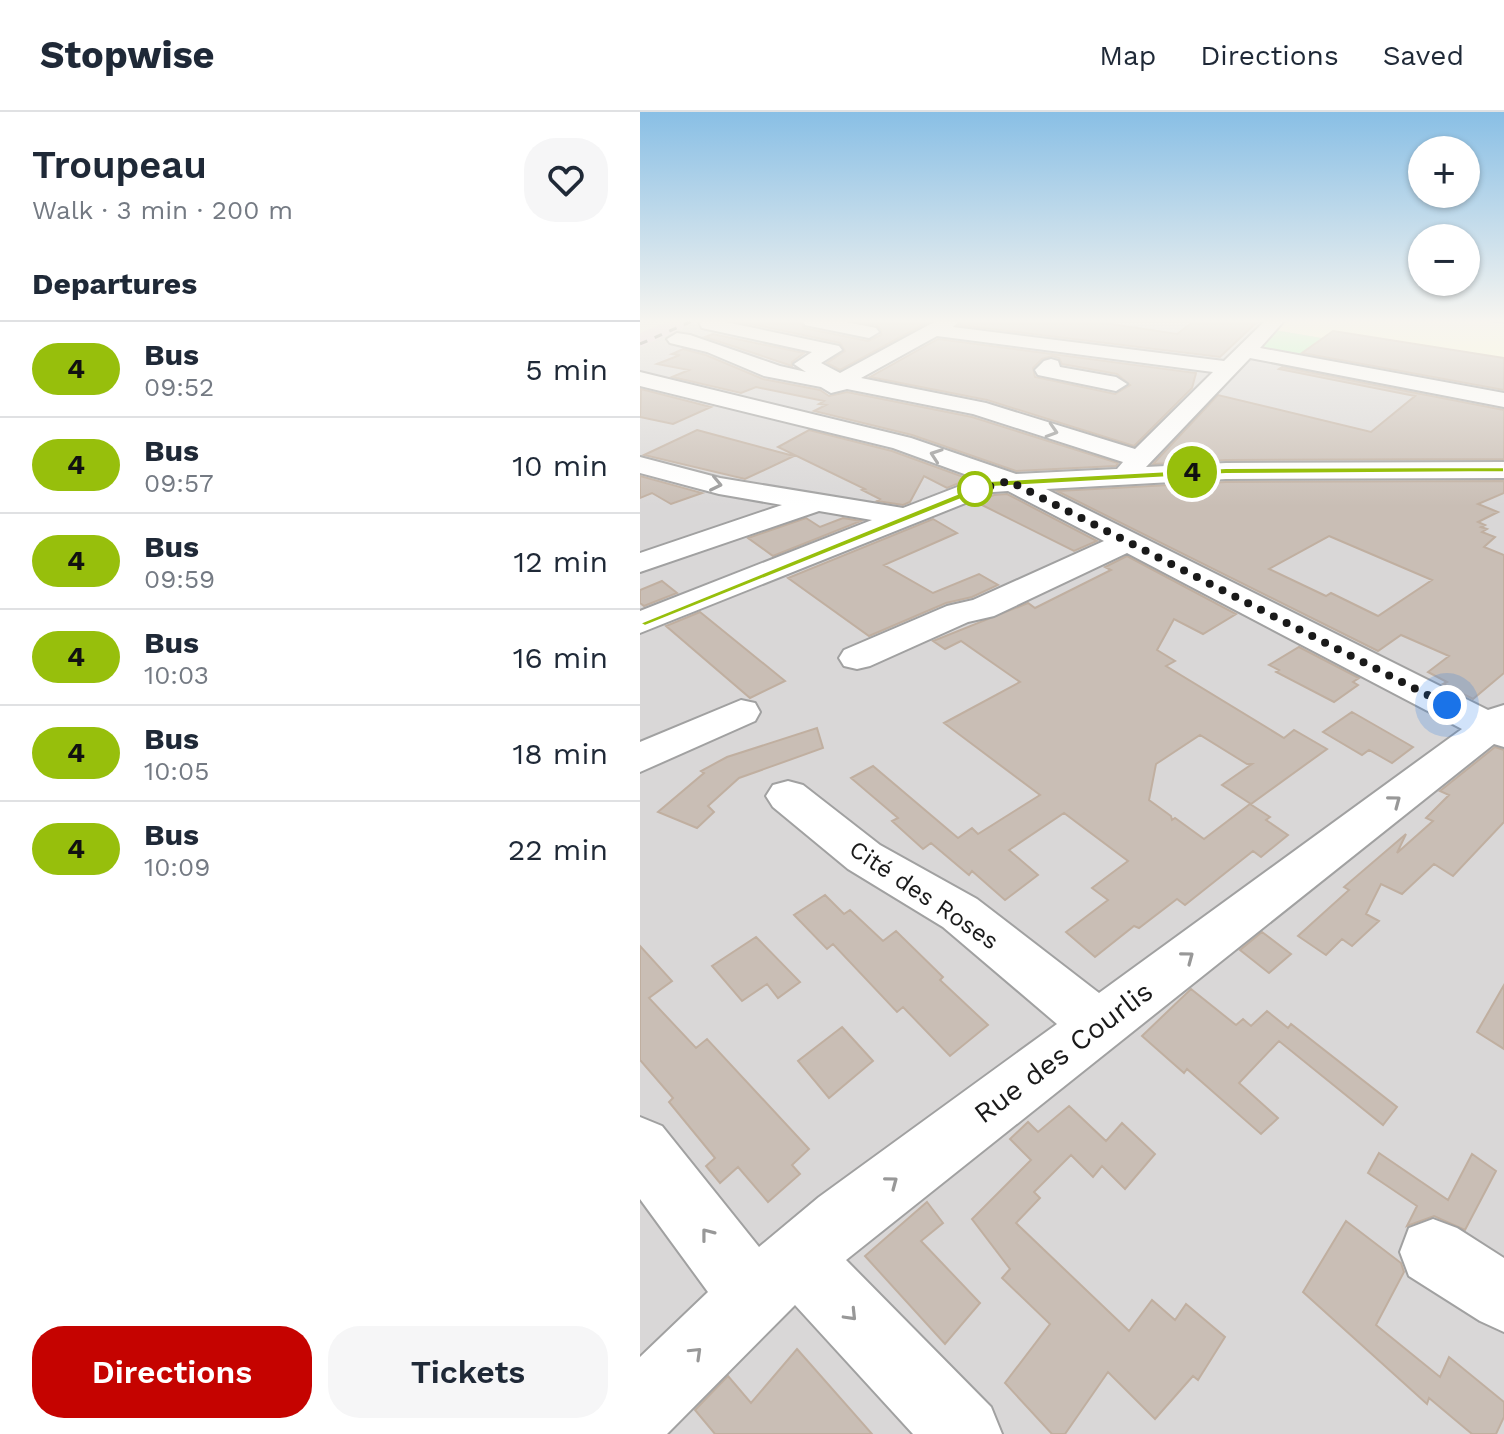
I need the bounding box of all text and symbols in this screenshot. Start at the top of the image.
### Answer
text: Stopwise [40,33,215,77]
text: Map [1099,39,1156,72]
text: Directions [1200,39,1339,72]
text: Saved [1383,39,1464,72]
map controls [1408,136,1480,296]
button: + [1408,136,1480,208]
button: heart [524,138,608,222]
text: Troupeau [32,143,207,187]
text: Walk · 3 min · 200 m [32,195,293,225]
button: − [1408,224,1480,296]
text: Departures [32,266,197,301]
text: Bus [144,337,199,372]
text: 4 [67,352,85,385]
text: 5 min [525,352,608,387]
text: 09:52 [144,372,214,402]
one-way arrow [1044,422,1058,438]
text: Bus [144,433,199,468]
line badge: 4 [1166,446,1218,498]
text: 4 [67,448,85,481]
text: 10 min [512,448,608,483]
one-way arrow [929,449,943,465]
text: 4 [1183,455,1201,488]
text: 09:57 [144,468,214,498]
unlabelled marker [958,472,992,506]
one-way arrow [708,475,722,492]
text: Bus [144,529,199,564]
text: 4 [67,544,85,577]
text: 12 min [513,544,608,579]
text: 09:59 [144,564,215,594]
text: Bus [144,625,199,660]
text: 4 [67,640,85,673]
text: 16 min [513,640,608,675]
text: 10:03 [144,660,209,690]
your location [1427,685,1467,725]
text: Bus [144,721,199,756]
text: 4 [67,736,85,769]
text: 18 min [512,736,608,771]
text: 10:05 [144,756,209,786]
one-way arrow [1387,796,1401,810]
text: Bus [144,817,199,852]
text: 4 [67,832,85,865]
text: 22 min [508,832,608,867]
street label: Cité des Roses [844,835,1004,955]
text: 10:09 [144,852,210,882]
one-way arrow [1179,953,1194,967]
street label: Rue des Courlis [968,975,1159,1130]
one-way arrow [883,1178,897,1192]
one-way arrow [702,1228,716,1243]
one-way arrow [842,1306,856,1320]
button: Directions [32,1326,312,1418]
button: Tickets [328,1326,608,1418]
one-way arrow [687,1348,701,1362]

